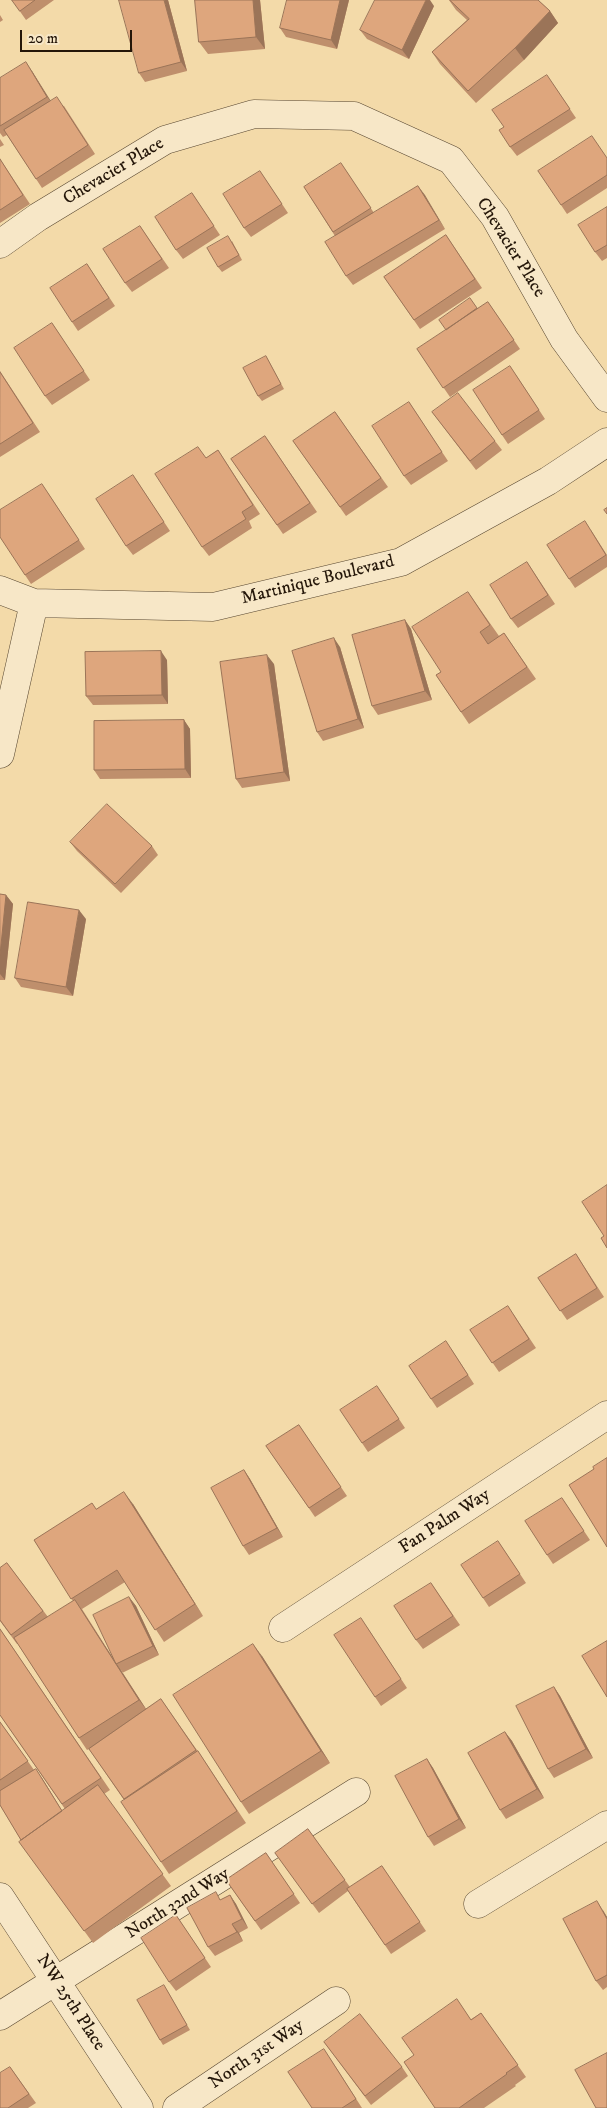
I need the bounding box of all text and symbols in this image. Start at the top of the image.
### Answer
scale bar [22,20,135,52]
text: 20 m [28,29,58,48]
street label: Chevacier Place [60,134,168,210]
street label: Chevacier Place [471,194,549,302]
street label: Martinique Boulevard [239,552,397,610]
street label: Fan Palm Way [396,1485,494,1559]
street label: North 32nd Way [122,1864,234,1944]
street label: NW 25th Place [31,1951,109,2055]
street label: North 31st Way [206,2015,308,2095]

